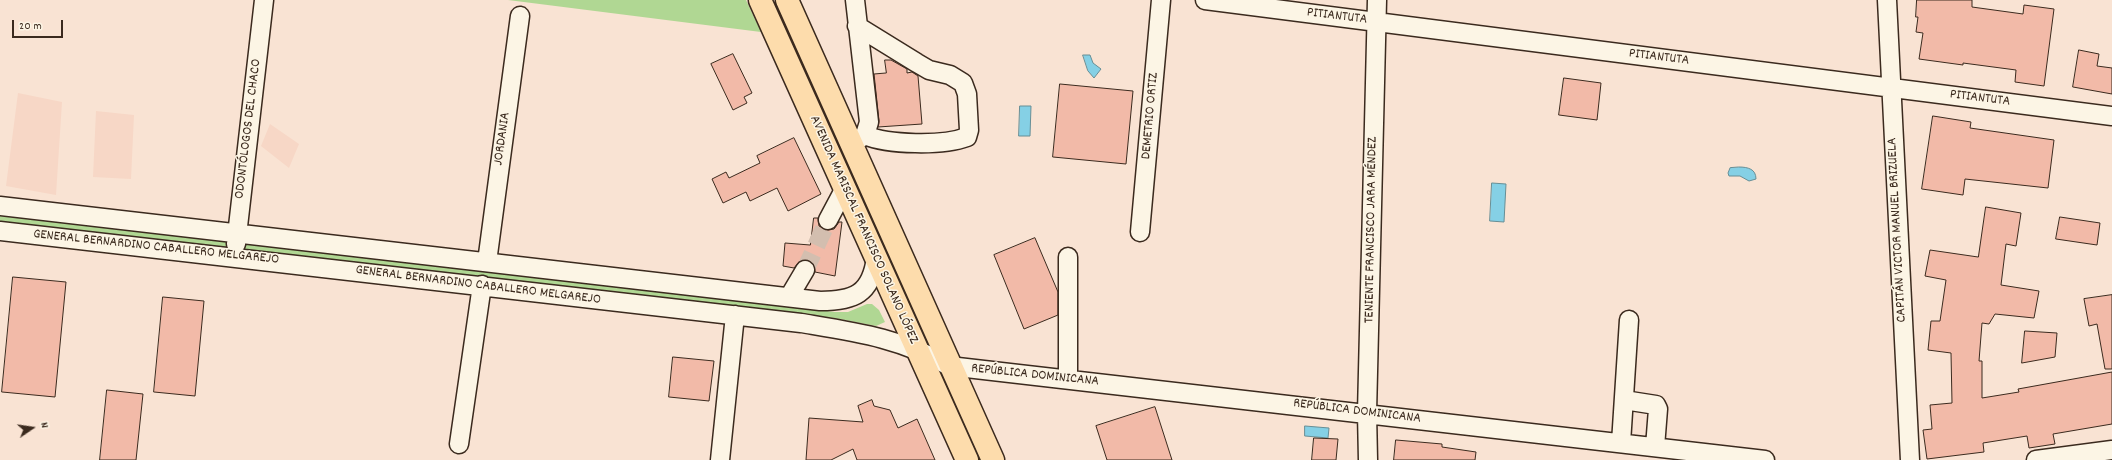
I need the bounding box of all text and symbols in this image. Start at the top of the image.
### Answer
street label: PITIANTUTA [1306,5,1368,29]
scale bar [14,12,65,38]
text: 20 m [19,18,42,35]
street label: PITIANTUTA [1628,46,1690,70]
street label: ODONTÓLOGOS DEL CHACO [232,58,266,200]
street label: DEMETRIO ORTIZ [1139,72,1163,160]
street label: PITIANTUTA [1949,87,2011,111]
street label: JORDANIA [491,111,515,167]
street label: AVENIDA MARISCAL FRANCISCO SOLANO LÓPEZ [805,113,921,347]
street label: TENIENTE FRANCISCO JARA MÉNDEZ [1362,137,1382,323]
street label: CAPITÁN VICTOR MANUEL BRIZUELA [1885,137,1911,323]
street label: GENERAL BERNARDINO CABALLERO MELGAREJO [32,227,280,269]
street label: GENERAL BERNARDINO CABALLERO MELGAREJO [354,263,602,309]
street label: REPÚBLICA DOMINICANA [970,361,1100,391]
street label: REPÚBLICA DOMINICANA [1292,396,1422,428]
north arrow [12,408,52,448]
text: N [35,421,52,430]

